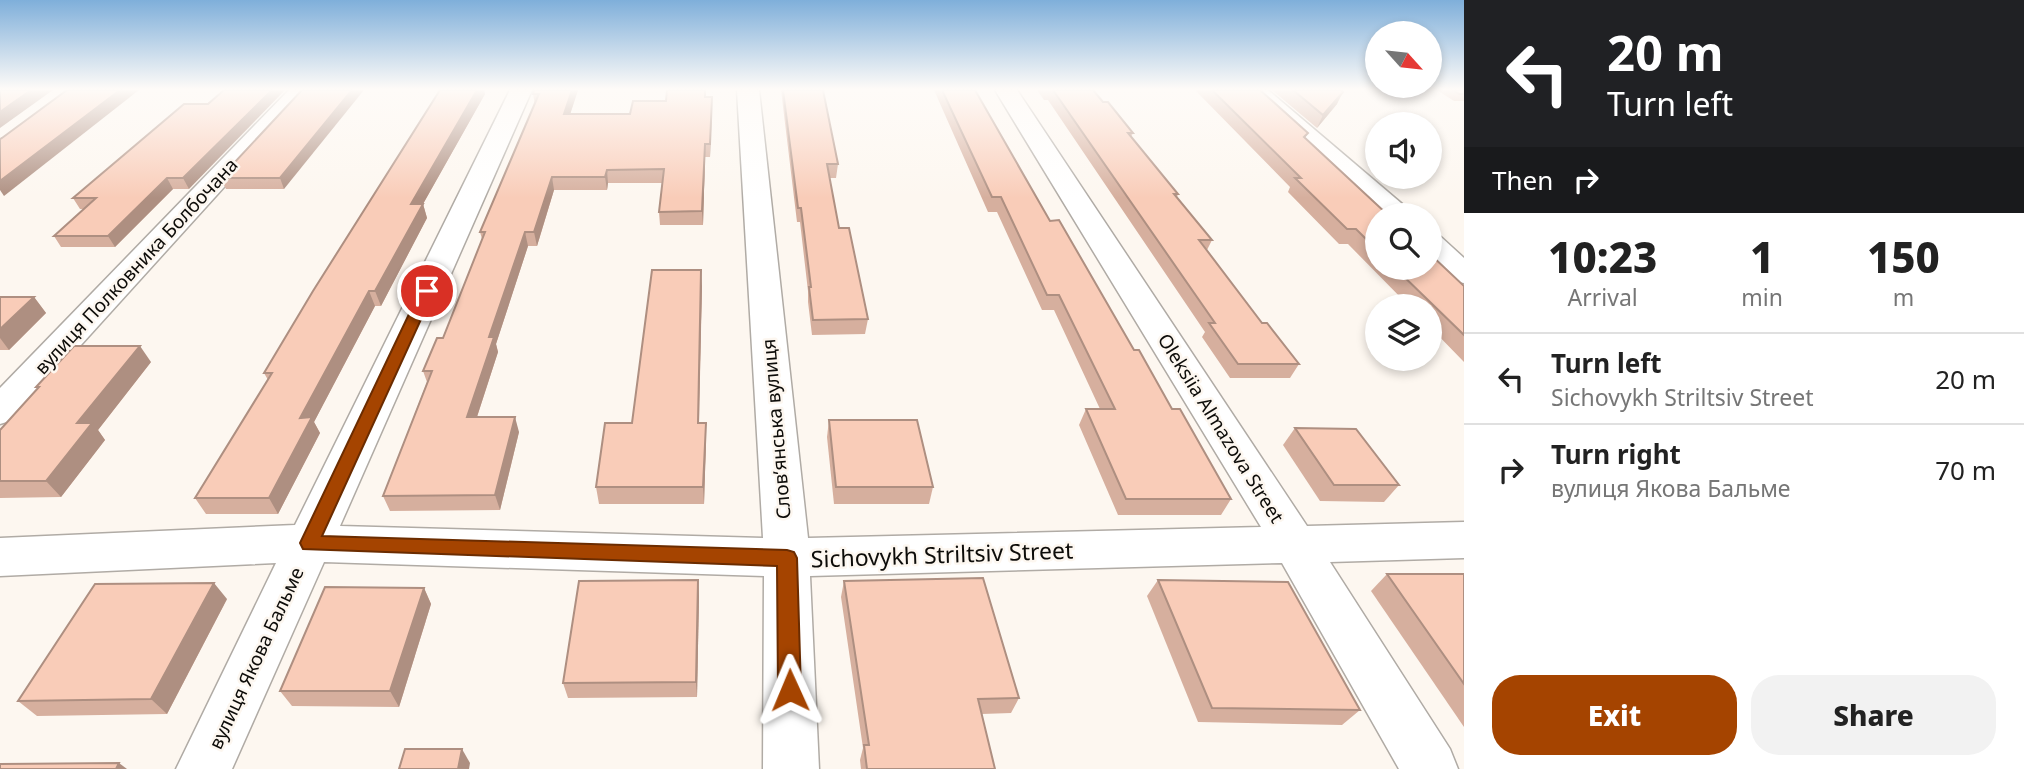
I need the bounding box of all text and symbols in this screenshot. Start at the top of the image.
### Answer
text: 20 m [1607,19,1724,85]
north arrow [1365,21,1442,98]
map controls [1365,21,1442,371]
icon: left [1492,28,1583,119]
text: Turn left [1607,82,1733,125]
button: sound [1365,112,1442,189]
street label: вулиця Полковника Болбочана [29,152,243,380]
icon: right [1567,161,1605,199]
text: Then [1492,162,1553,198]
button: search [1365,203,1442,280]
text: 10:23 [1548,228,1657,285]
text: 1 [1750,228,1774,285]
text: 150 [1867,228,1940,285]
pin [397,261,457,321]
icon: arrive [408,272,446,310]
text: Arrival [1568,281,1638,313]
text: min [1741,281,1783,313]
text: m [1893,281,1914,313]
button: layers [1365,294,1442,371]
street label: Oleksiia Almazova Street [1152,328,1290,528]
street label: Словʼянська вулиця [755,338,797,520]
text: Turn left [1551,345,1662,381]
icon: left [1492,360,1530,398]
text: 20 m [1935,361,1996,397]
text: Sichovykh Striltsiv Street [1551,381,1814,413]
text: Turn right [1551,436,1681,472]
icon: right [1492,451,1530,489]
text: 70 m [1935,452,1996,488]
text: вулиця Якова Бальме [1551,472,1791,504]
street label: Sichovykh Striltsiv Street [810,533,1074,575]
street label: вулиця Якова Бальме [202,563,310,753]
position arrow [753,653,827,727]
button: Exit [1492,675,1737,755]
button: Share [1751,675,1996,755]

